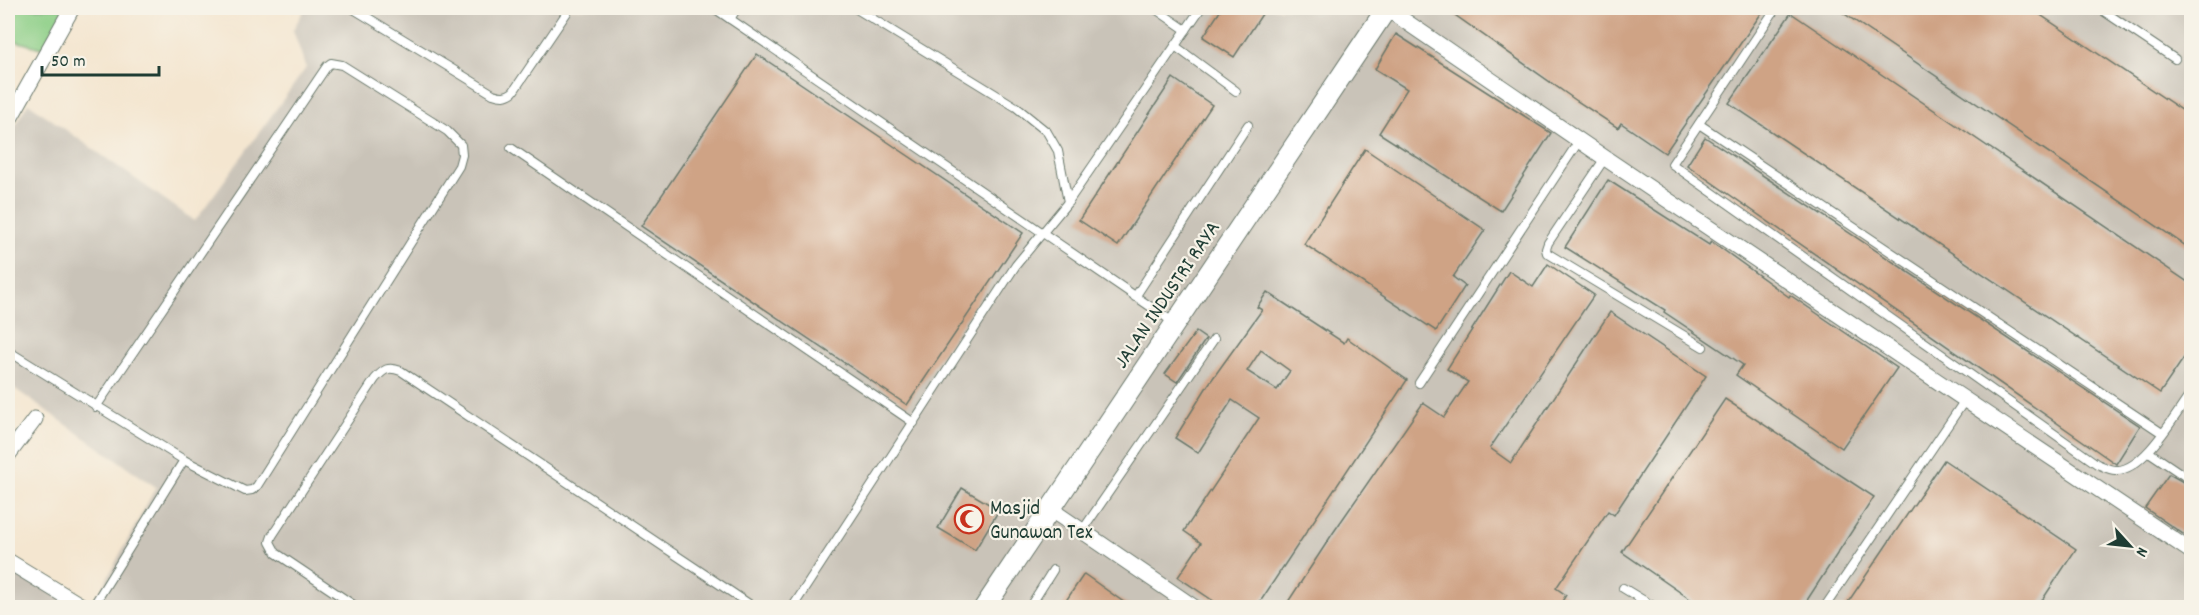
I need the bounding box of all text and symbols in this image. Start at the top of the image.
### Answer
scale bar [42,39,159,77]
text: 50 m [51,50,86,75]
street label: JALAN INDUSTRI RAYA [1108,216,1229,375]
place label: Masjid Gunawan Tex [990,495,1093,549]
mosque icon: Masjid Gunawan Tex [953,503,985,535]
north arrow [2100,516,2160,576]
text: N [2129,543,2153,561]

